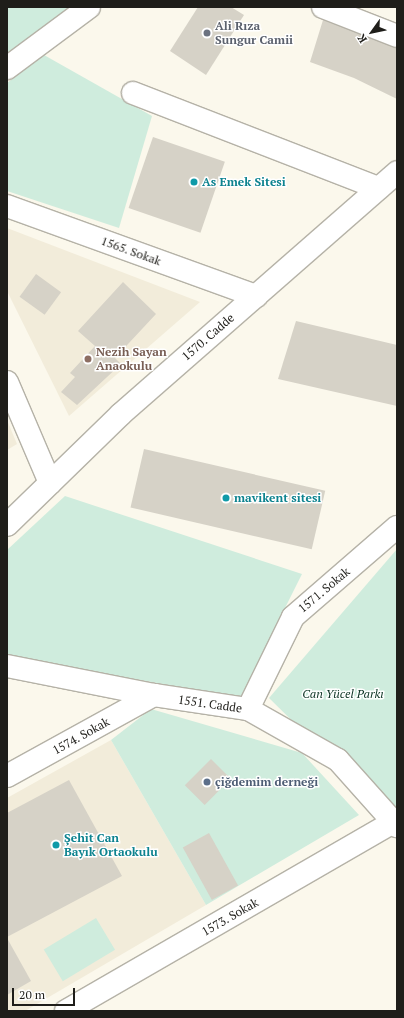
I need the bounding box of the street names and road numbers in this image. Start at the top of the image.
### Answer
street label: 1565. Sokak [99,233,163,269]
street label: 1570. Cadde [179,310,237,364]
street label: 1571. Sokak [295,564,353,616]
street label: 1551. Cadde [177,692,243,716]
street label: 1574. Sokak [50,714,112,758]
street label: 1573. Sokak [199,895,261,939]

